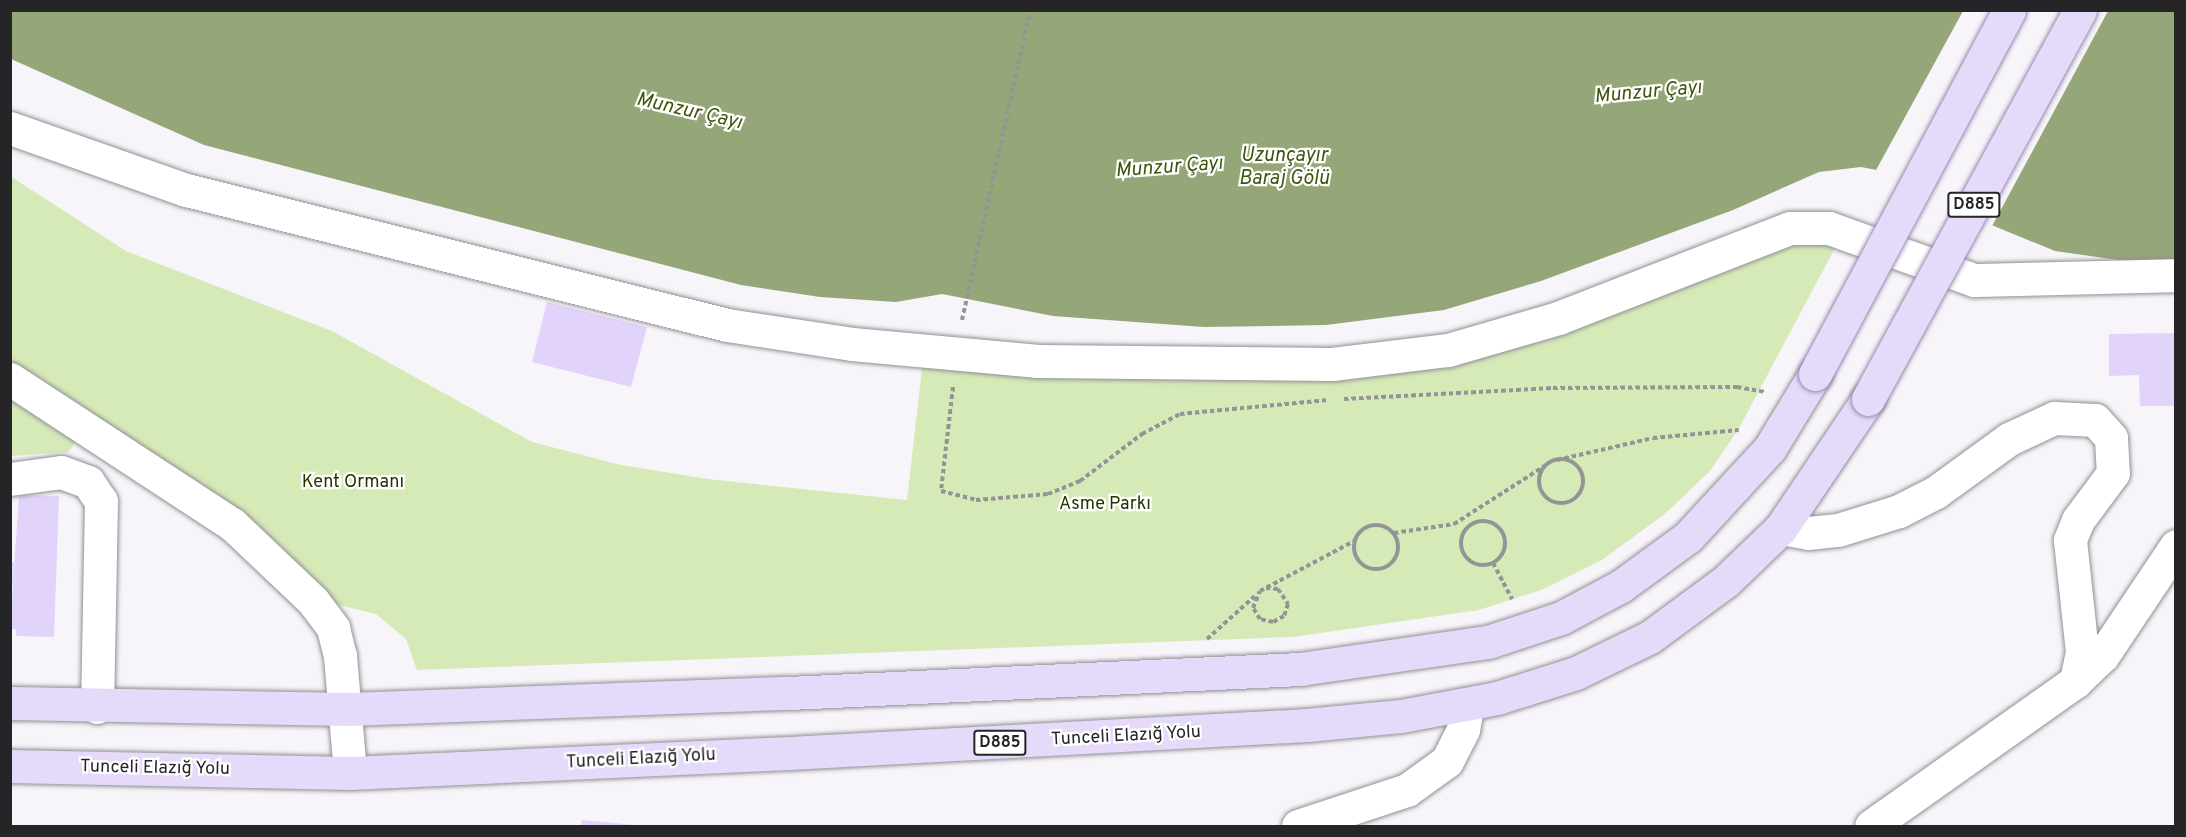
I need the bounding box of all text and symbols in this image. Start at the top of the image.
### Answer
water label: Munzur Çayı [1593,76,1703,110]
water label: Munzur Çayı [634,88,744,136]
water label: Uzunçayır Baraj Gölü [1239,144,1329,191]
water label: Munzur Çayı [1115,152,1223,184]
road number: D885 [1947,192,2001,218]
park label: Kent Ormanı [302,472,404,494]
park label: Asme Parkı [1059,494,1151,516]
street label: Tunceli Elazığ Yolu [1050,722,1202,752]
road number: D885 [973,730,1027,756]
street label: Tunceli Elazığ Yolu [565,745,717,775]
street label: Tunceli Elazığ Yolu [79,757,231,781]

